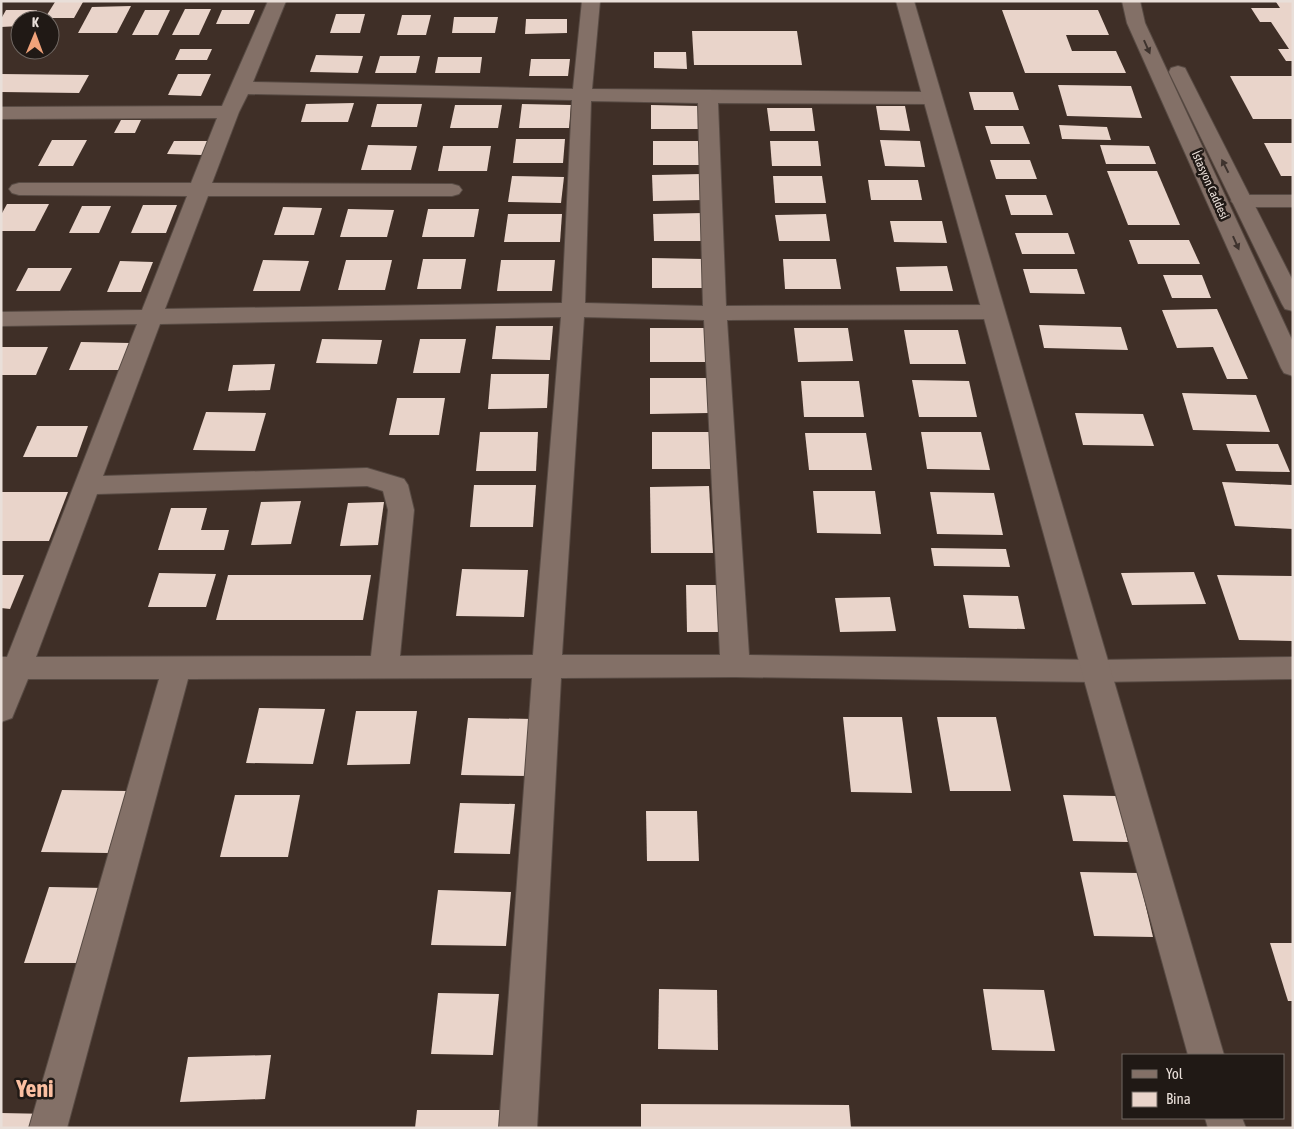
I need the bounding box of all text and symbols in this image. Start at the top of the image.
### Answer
north arrow [10,10,60,60]
text: K [32,14,39,30]
one-way arrow [1143,40,1151,54]
street label: İstasyon Caddesi [1189,149,1231,221]
one-way arrow [1221,159,1229,173]
one-way arrow [1232,236,1240,250]
legend [1122,1054,1284,1119]
text: Yol [1166,1065,1183,1082]
district label: Yeni [15,1075,54,1102]
text: Bina [1166,1090,1191,1107]

